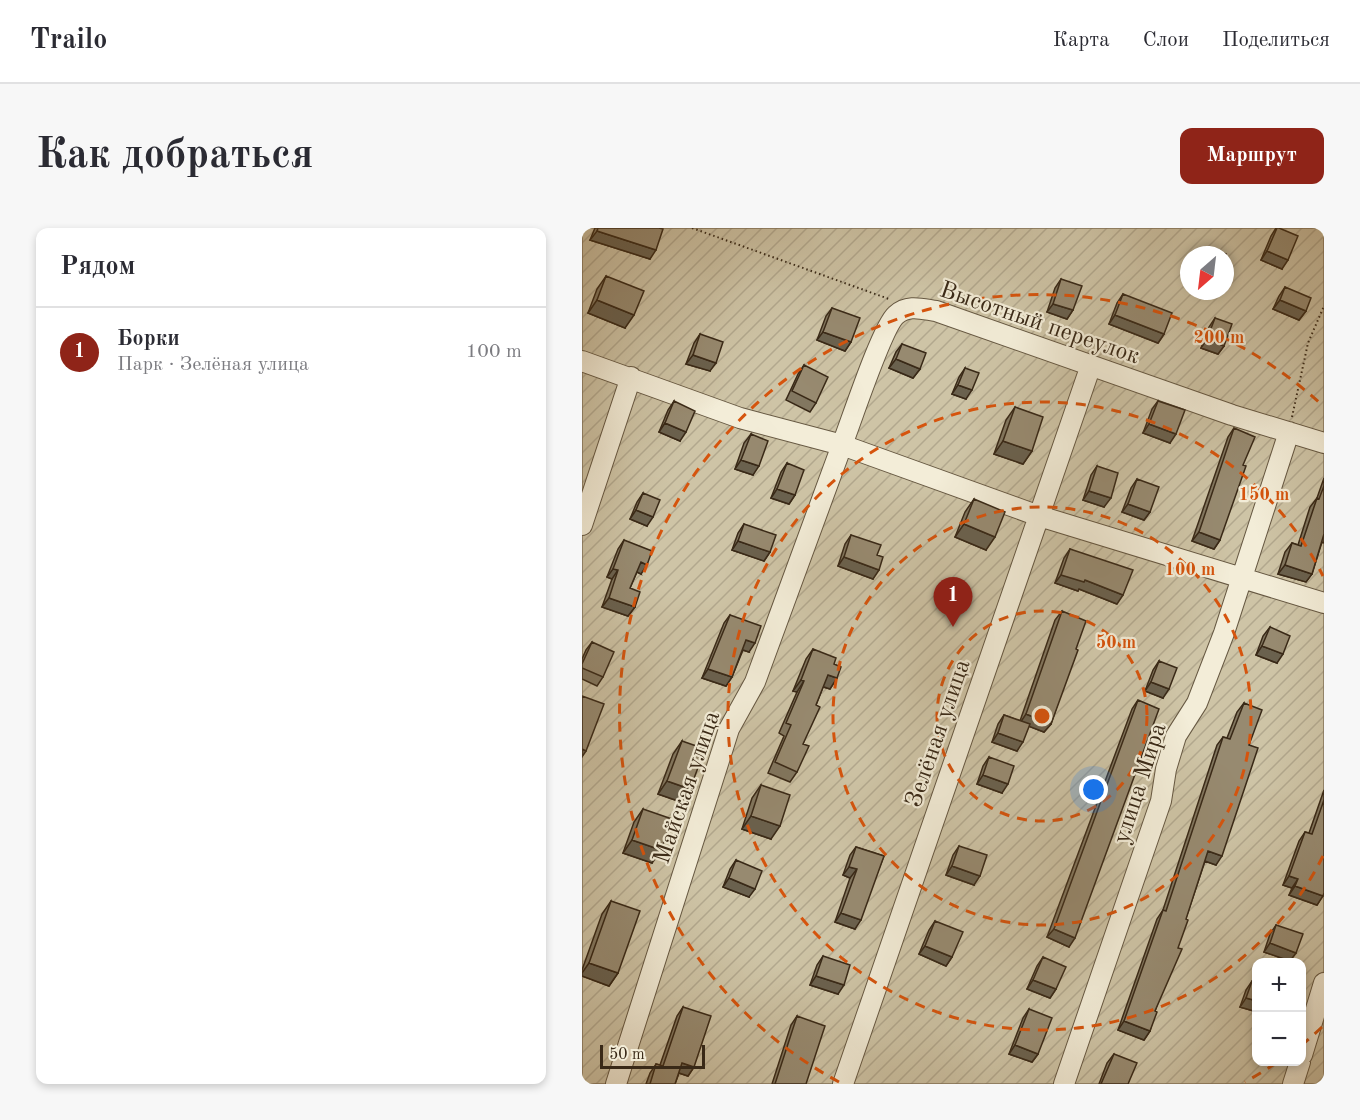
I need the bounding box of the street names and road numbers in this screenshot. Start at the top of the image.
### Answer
street label: Высотный переулок [936,278,1142,369]
street label: Зелёная улица [902,656,975,811]
street label: Майская улица [651,708,725,867]
street label: улица Мира [1110,720,1172,847]

